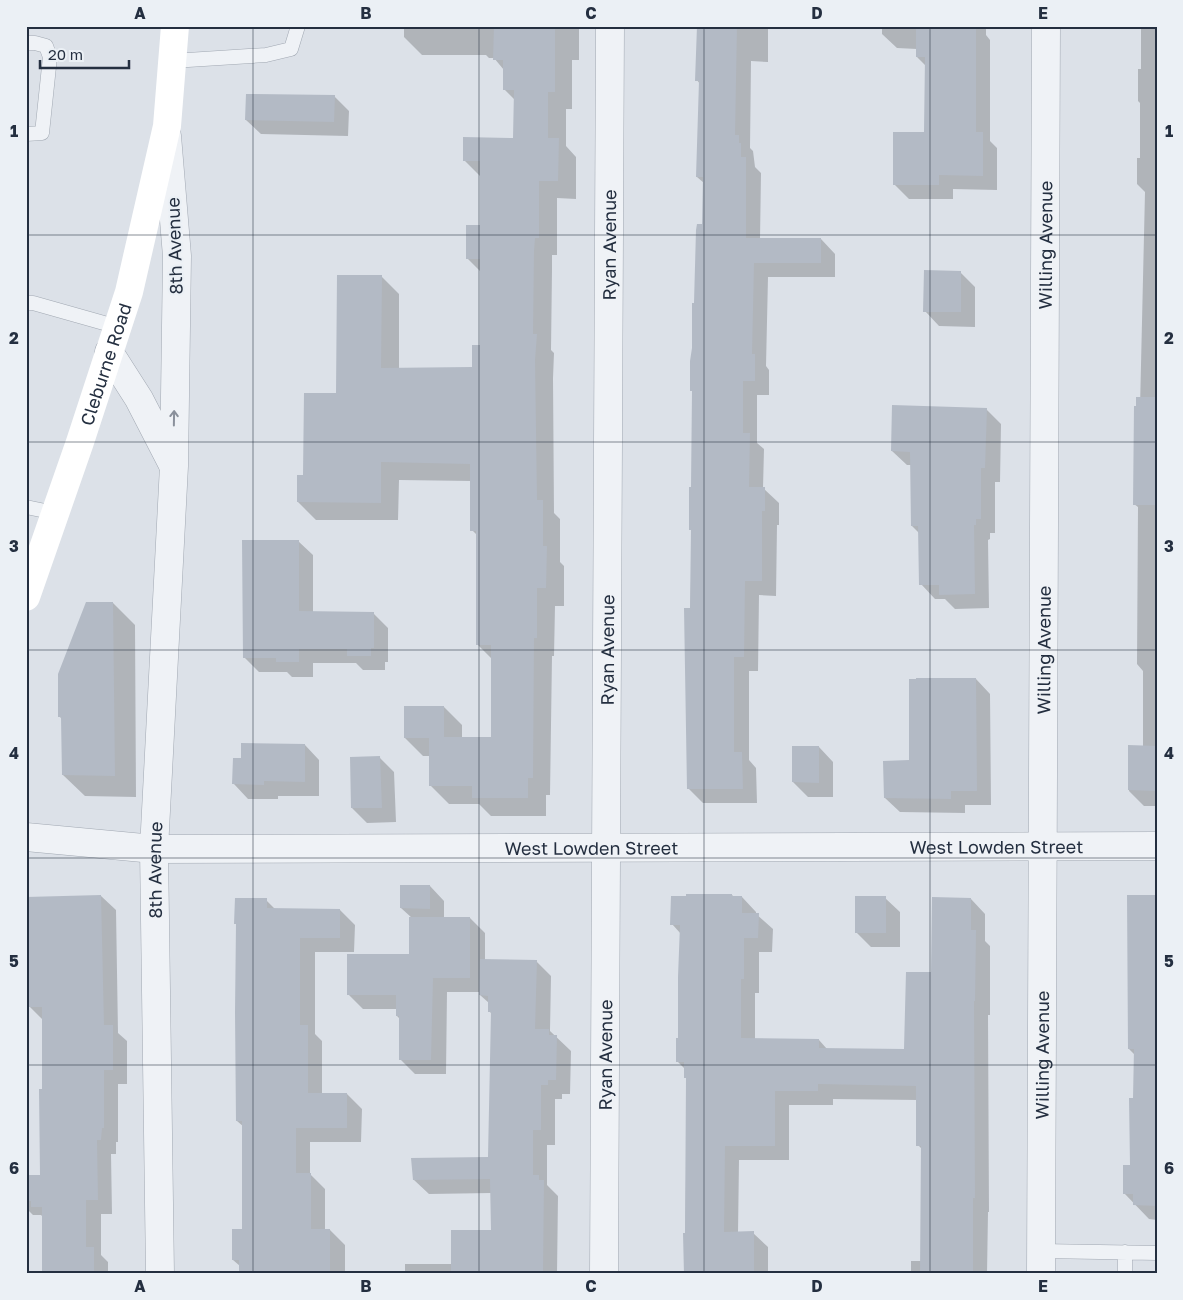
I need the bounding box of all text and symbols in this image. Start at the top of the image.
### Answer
text: A [134,3,146,23]
text: B [360,3,372,23]
text: C [585,3,597,23]
text: D [811,3,823,23]
text: E [1038,3,1048,23]
scale bar [40,38,129,70]
text: 20 m [48,45,83,63]
text: 1 [10,121,18,141]
text: 1 [1165,121,1173,141]
street label: Willing Avenue [1034,181,1056,309]
street label: Ryan Avenue [598,189,620,301]
street label: 8th Avenue [161,197,187,295]
street label: Cleburne Road [75,300,136,428]
text: 2 [9,328,19,348]
text: 2 [1164,328,1174,348]
one-way arrow [170,410,179,426]
text: 3 [9,536,19,556]
text: 3 [1164,536,1174,556]
street label: Willing Avenue [1032,586,1055,714]
street label: Ryan Avenue [596,594,618,706]
text: 4 [9,743,19,763]
text: 4 [1164,743,1174,763]
street label: 8th Avenue [143,821,166,919]
street label: West Lowden Street [909,835,1083,858]
street label: West Lowden Street [504,836,678,859]
text: 5 [9,951,19,971]
text: 5 [1164,951,1174,971]
street label: Willing Avenue [1031,991,1053,1119]
street label: Ryan Avenue [594,999,616,1111]
text: 6 [9,1158,19,1178]
text: 6 [1164,1158,1174,1178]
text: A [134,1276,146,1296]
text: B [360,1276,372,1296]
text: C [585,1276,597,1296]
text: D [811,1276,823,1296]
text: E [1038,1276,1048,1296]

